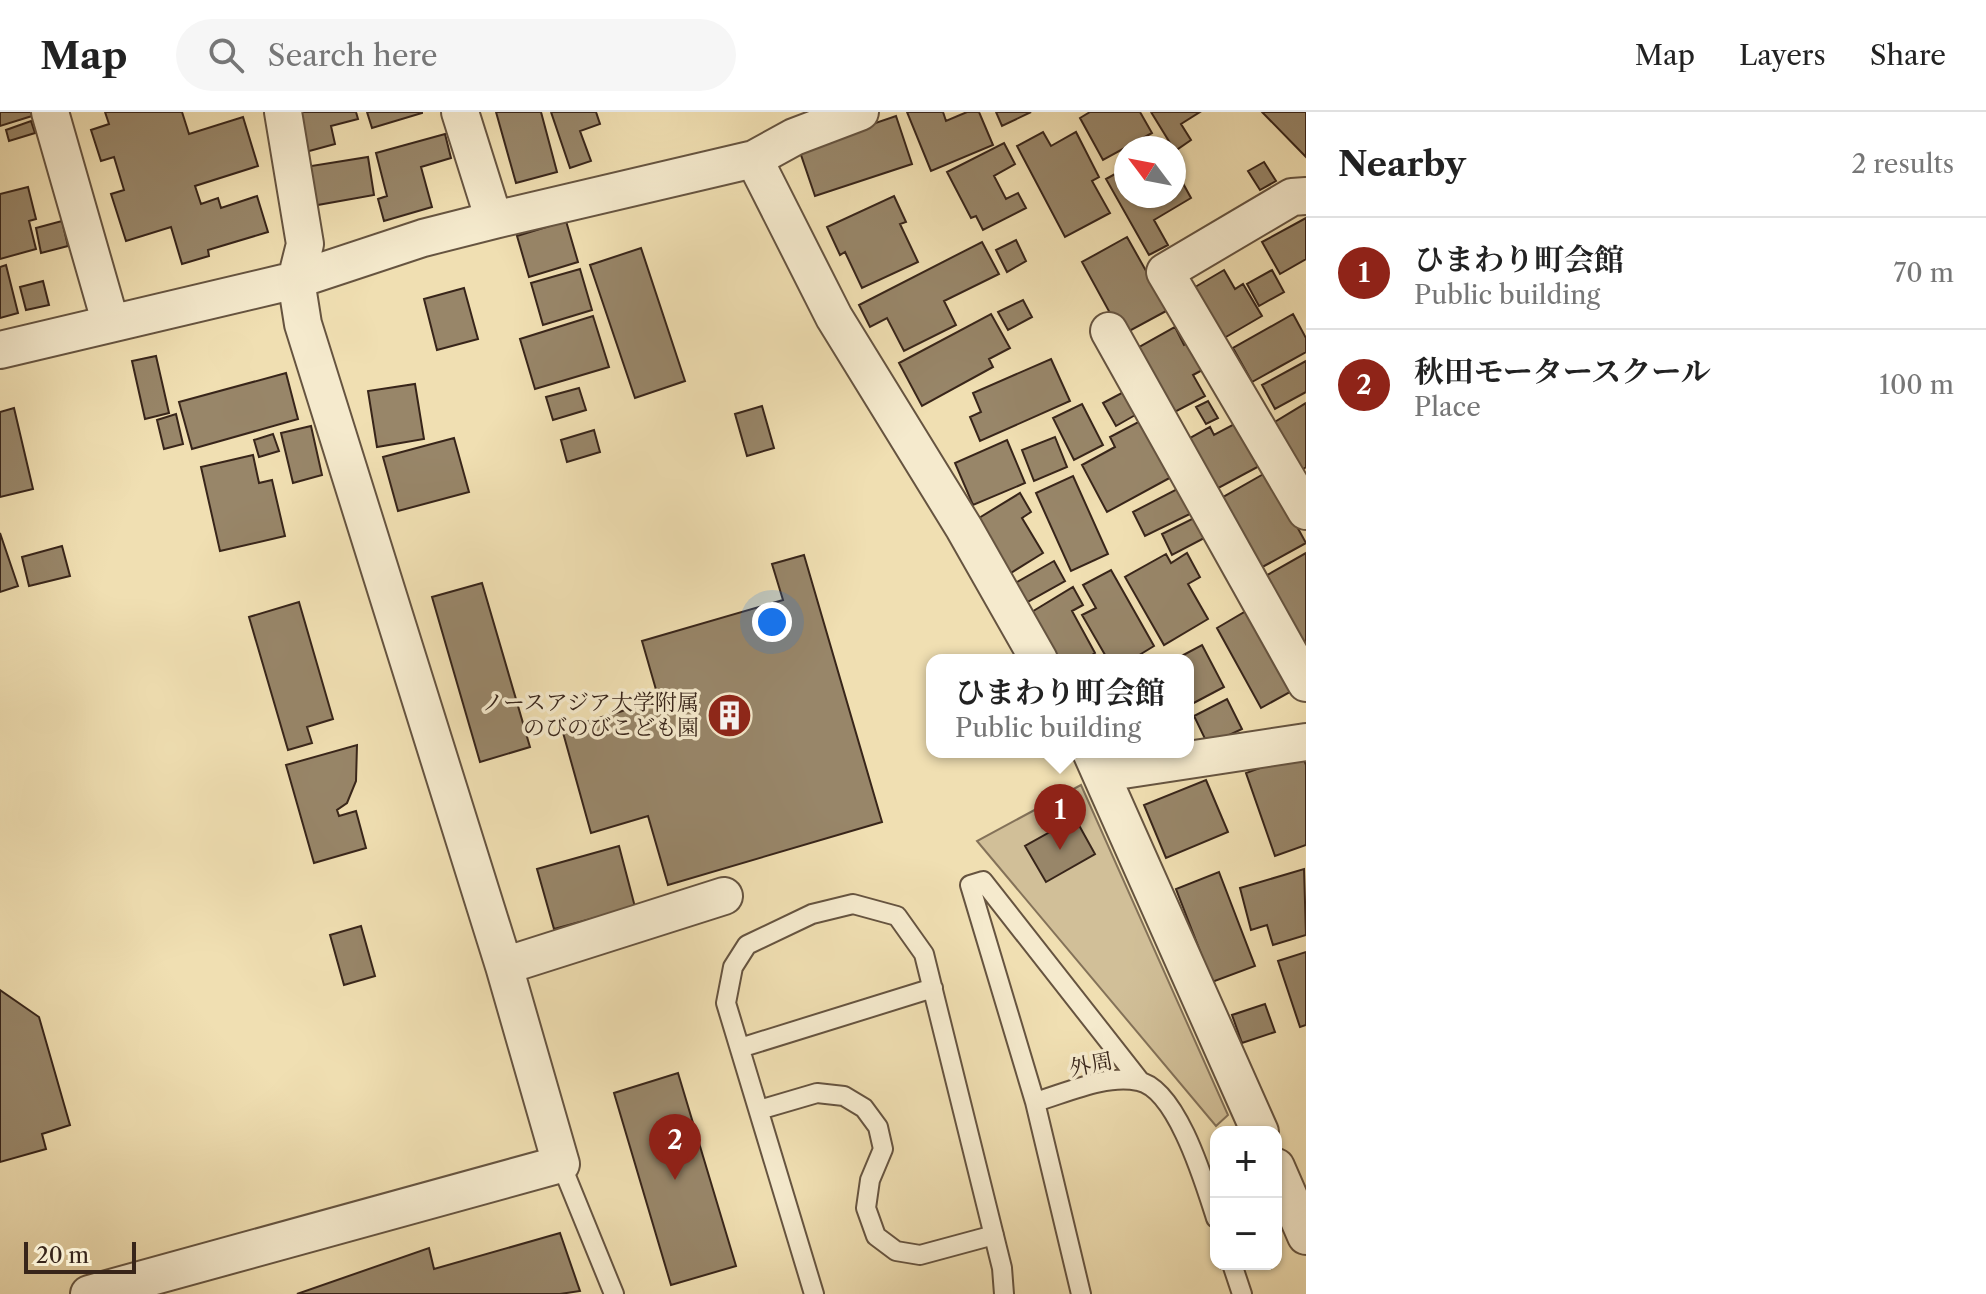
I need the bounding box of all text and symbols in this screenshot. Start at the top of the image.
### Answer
search box [176,19,736,91]
text: Map [40,32,128,79]
icon: search [204,33,248,77]
text: Search here [268,37,438,74]
text: Map [1635,38,1695,72]
text: Layers [1739,38,1826,72]
text: Share [1870,38,1946,72]
north arrow [1114,136,1186,208]
text: Nearby [1338,143,1466,185]
text: 2 results [1851,148,1954,180]
text: ひまわり町会館 [1414,241,1624,278]
text: 1 [1358,257,1370,289]
text: 70 m [1894,257,1954,289]
text: Public building [1414,279,1600,311]
text: 秋田モータースクール [1414,353,1711,390]
text: 2 [1356,369,1372,401]
text: 100 m [1879,369,1954,401]
text: Place [1414,391,1481,423]
your location [752,602,792,642]
popup [926,654,1194,758]
text: ひまわり町会館 [955,674,1165,711]
place label: ノースアジア大学附属 のびのびこども園 [482,689,699,741]
building icon: ノースアジア大学附属 のびのびこども園 [706,691,754,739]
text: Public building [955,712,1141,744]
pin: 1 [1034,784,1086,850]
street label: 外周 [1067,1047,1115,1082]
pin: 2 [649,1114,701,1180]
map controls [1210,1126,1282,1270]
button: + [1210,1126,1282,1198]
button: − [1210,1198,1282,1270]
scale bar [24,1238,136,1274]
text: 20 m [36,1242,89,1269]

